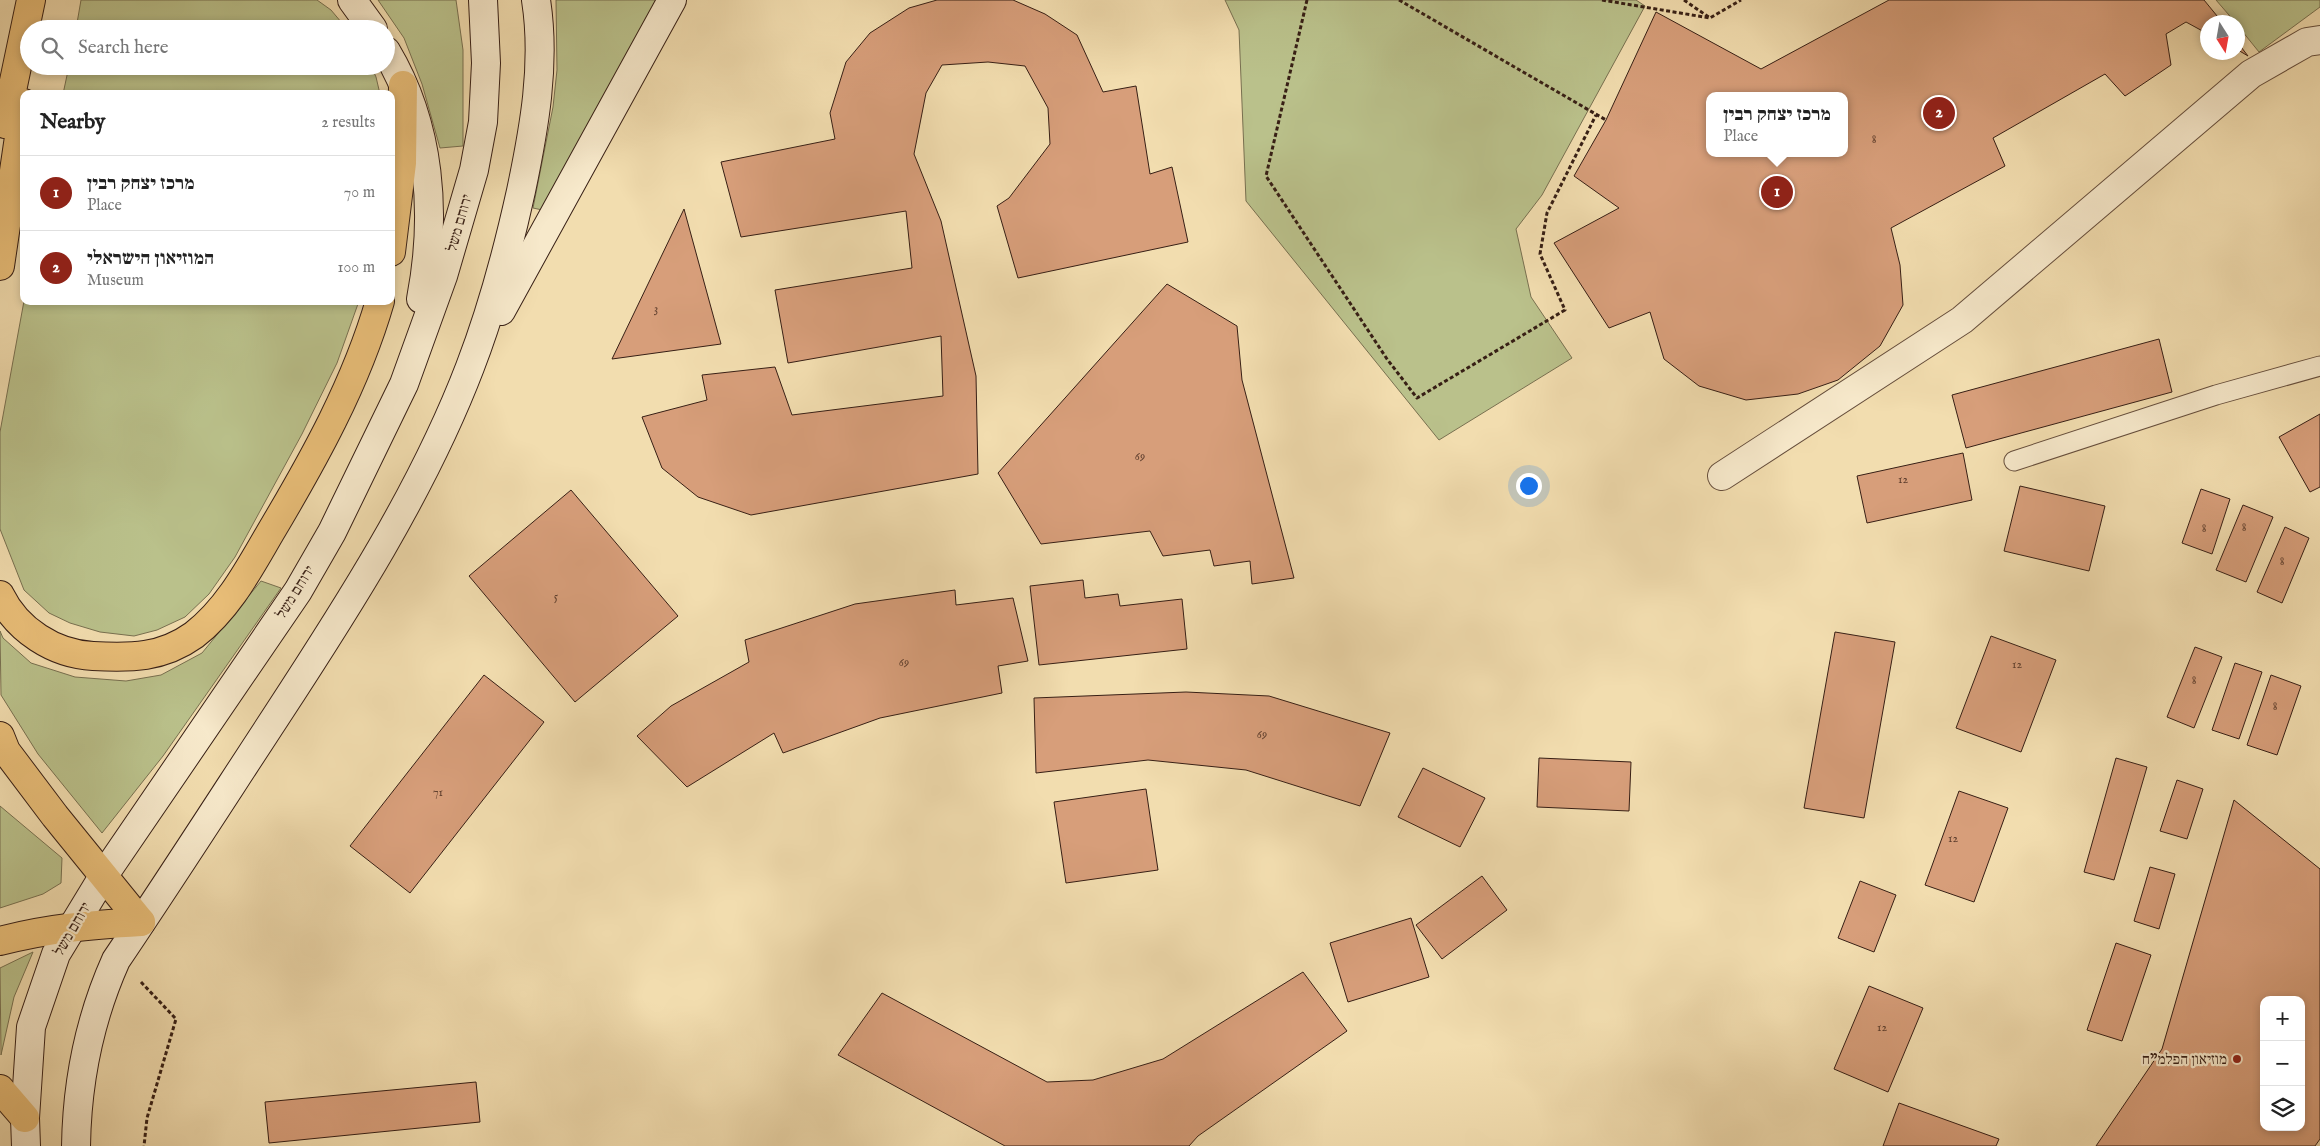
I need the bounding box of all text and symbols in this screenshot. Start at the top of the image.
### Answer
north arrow [2200,15,2245,60]
search box [20,20,395,75]
icon: search [38,34,66,62]
text: Search here [78,36,169,60]
popup [1706,92,1848,157]
pin: 2 [1923,94,1955,132]
text: מרכז יצחק רבין [1723,103,1831,127]
text: Nearby [40,109,105,136]
text: 2 results [321,113,375,133]
text: Place [1723,127,1758,147]
house number: 8 [1872,132,1877,147]
text: מרכז יצחק רבין [87,172,194,196]
pin: 1 [1761,173,1793,211]
text: 1 [53,183,59,203]
text: 70 m [344,183,375,203]
street label: ירוחם משל [442,192,477,254]
text: Place [87,196,122,216]
text: המוזיאון הישראלי [87,247,214,271]
text: 2 [52,258,60,278]
text: 100 m [338,258,375,278]
text: Museum [87,271,144,291]
house number: 3 [654,301,658,316]
house number: 69 [1135,449,1145,464]
house number: 12 [1898,472,1908,487]
your location [1516,473,1542,499]
house number: 8 [2242,520,2247,535]
house number: 8 [2202,521,2207,536]
house number: 8 [2280,554,2285,569]
street label: ירוחם משל [272,562,319,622]
house number: 5 [554,589,559,604]
house number: 69 [899,655,909,670]
house number: 12 [2012,657,2022,672]
house number: 8 [2192,673,2197,688]
house number: 8 [2273,699,2278,714]
house number: 69 [1257,727,1267,742]
house number: 71 [433,785,443,800]
house number: 12 [1948,831,1958,846]
street label: ירוחם משל [49,899,95,960]
map controls [2260,996,2305,1131]
button: + [2260,996,2305,1041]
house number: 12 [1877,1020,1887,1035]
button: − [2260,1041,2305,1086]
place label: מוזיאון הפלמ"ח [2142,1050,2227,1069]
marker: מוזיאון הפלמ"ח [2231,1053,2243,1065]
button: layers [2260,1086,2305,1131]

